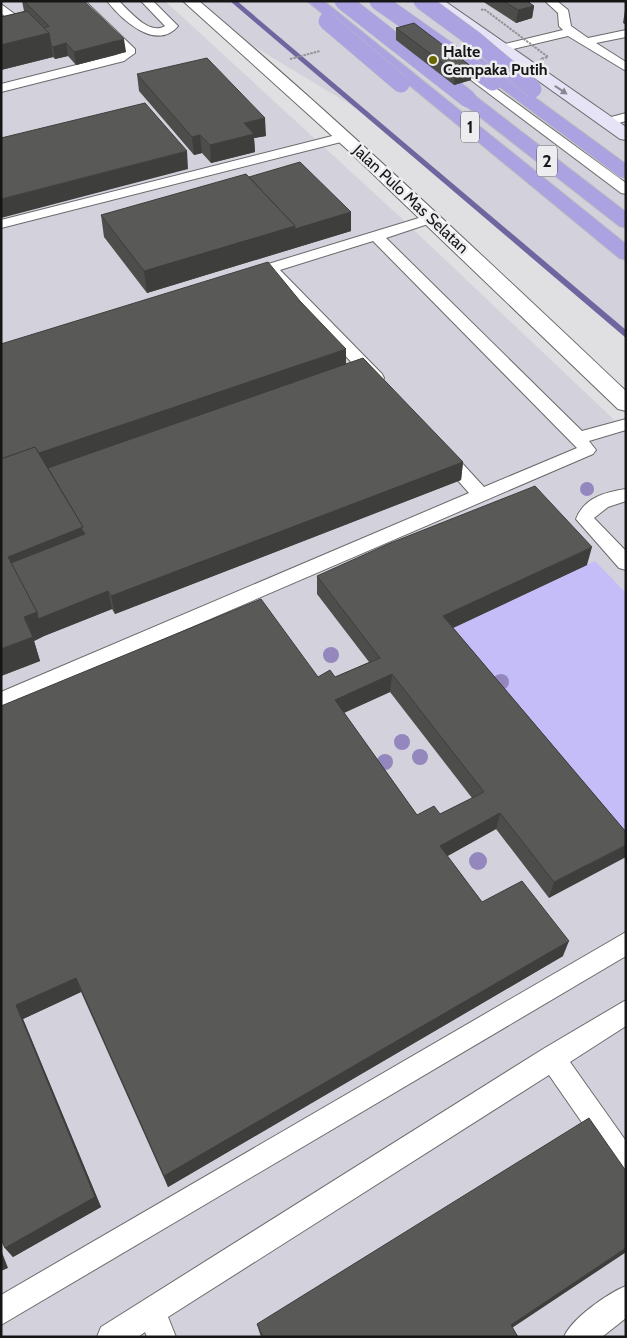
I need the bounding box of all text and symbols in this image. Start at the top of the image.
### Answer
place label: Halte Cempaka Putih [443,42,548,79]
marker: Halte Cempaka Putih [427,54,439,66]
one-way arrow [554,86,568,95]
road number: 1 [461,111,479,142]
street label: Jalan Pulo Mas Selatan [349,140,473,257]
road number: 2 [537,146,557,177]

